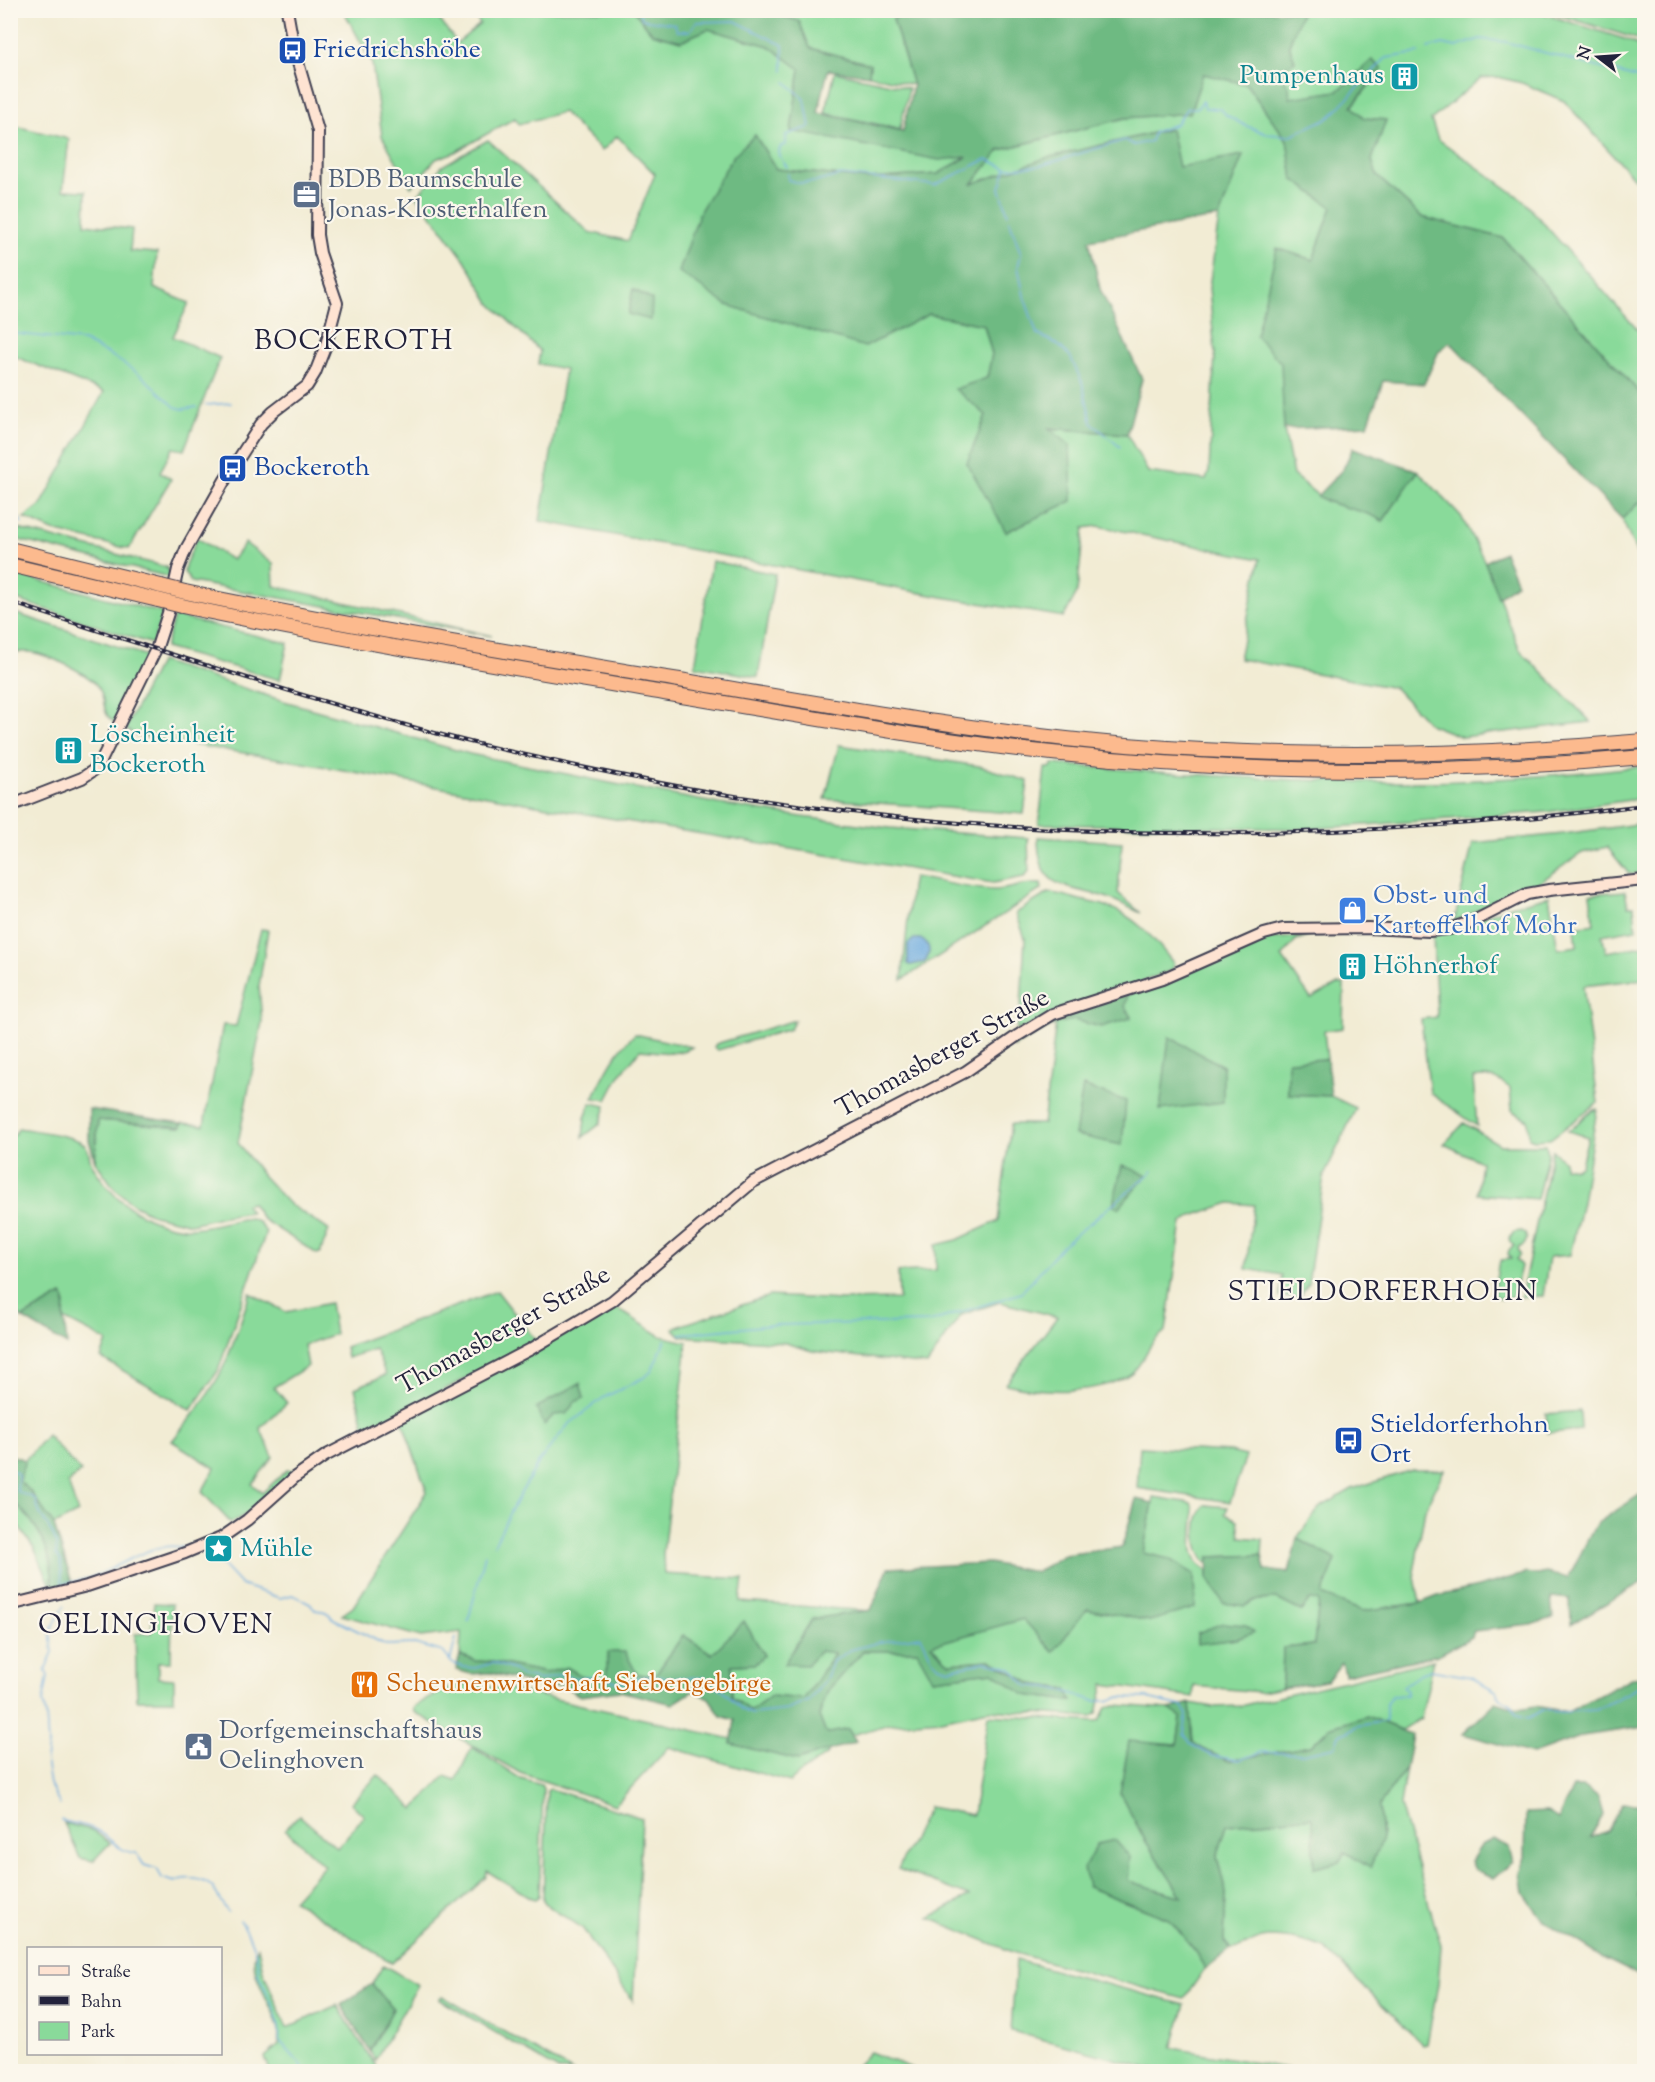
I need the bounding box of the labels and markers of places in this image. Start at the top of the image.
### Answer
place label: Friedrichshöhe [313,32,481,69]
bus stop icon: Friedrichshöhe [276,34,308,66]
place label: Pumpenhaus [1239,58,1384,95]
building icon: Pumpenhaus [1389,60,1421,92]
place label: BDB Baumschule Jonas-Klosterhalfen [326,162,548,229]
office icon: BDB Baumschule Jonas-Klosterhalfen [291,179,323,211]
place label: Bockeroth [254,450,370,487]
bus stop icon: Bockeroth [217,452,249,484]
place label: Löscheinheit Bockeroth [90,717,235,784]
building icon: Löscheinheit Bockeroth [53,734,85,766]
place label: Obst- und Kartoffelhof Mohr [1373,878,1577,945]
shop icon: Obst- und Kartoffelhof Mohr [1336,895,1368,927]
place label: Höhnerhof [1373,948,1499,985]
building icon: Höhnerhof [1336,950,1368,982]
place label: Stieldorferhohn Ort [1370,1407,1549,1474]
bus stop icon: Stieldorferhohn Ort [1333,1424,1365,1456]
place label: Mühle [240,1531,313,1568]
place icon: Mühle [203,1533,235,1565]
place label: Scheunenwirtschaft Siebengebirge [386,1666,771,1703]
restaurant icon: Scheunenwirtschaft Siebengebirge [349,1668,381,1700]
place label: Dorfgemeinschaftshaus Oelinghoven [219,1713,482,1780]
public building icon: Dorfgemeinschaftshaus Oelinghoven [182,1730,214,1762]

